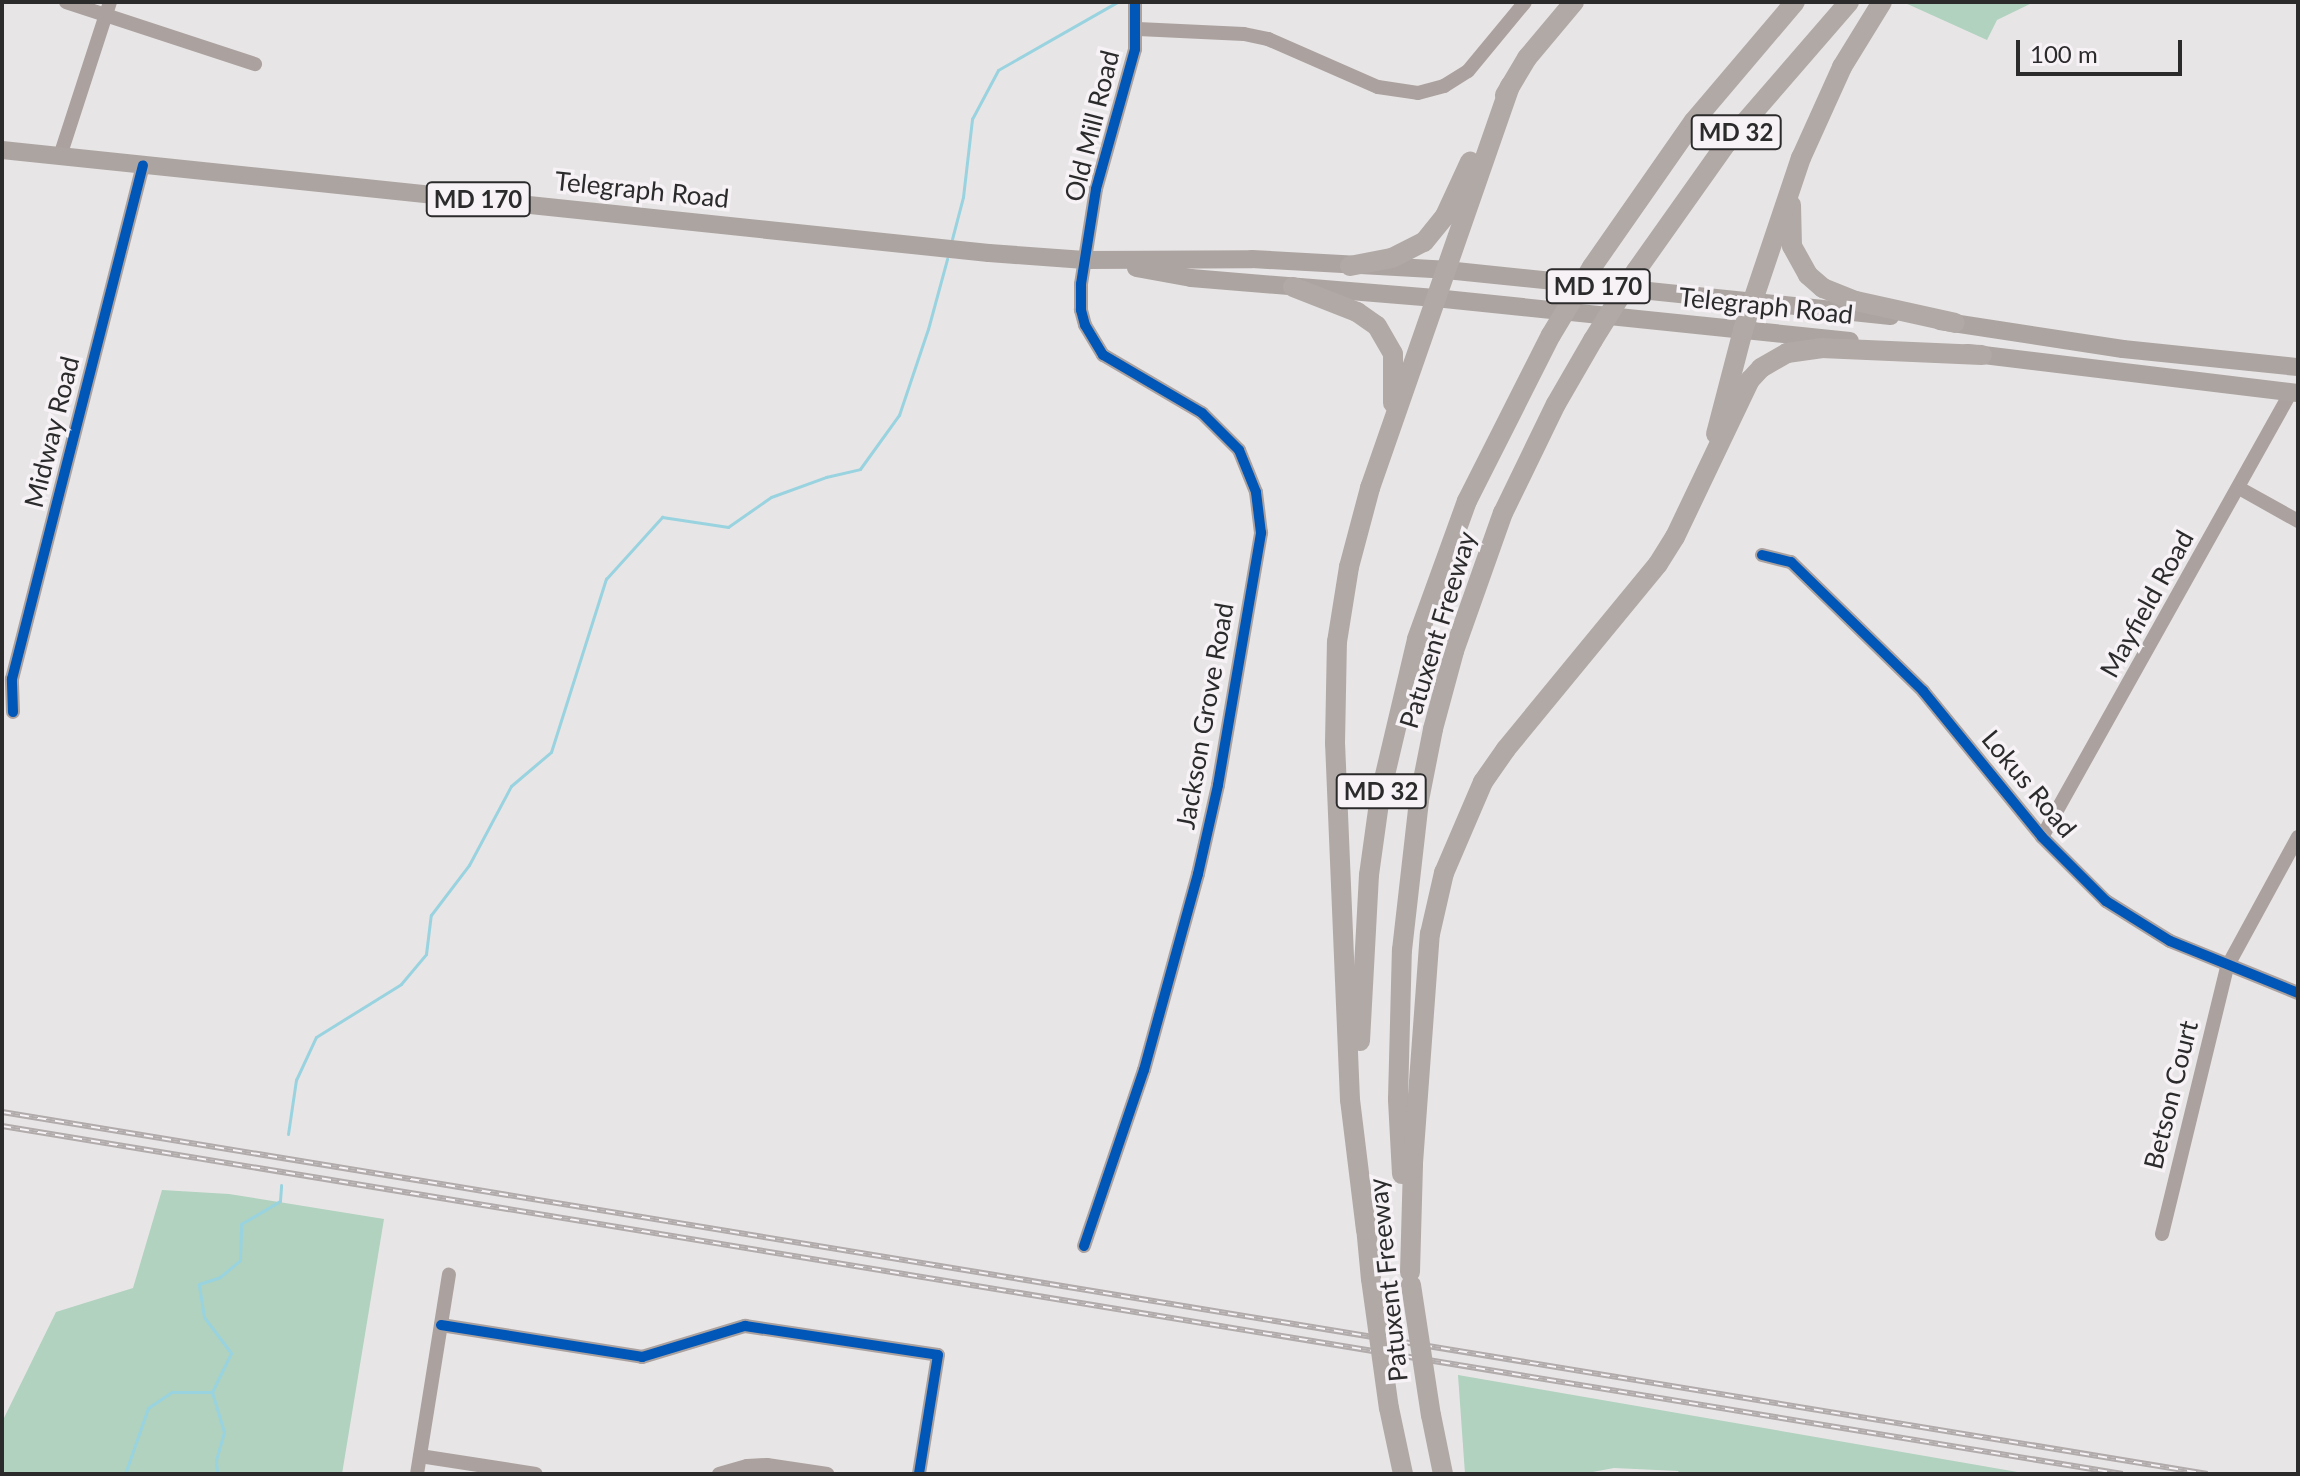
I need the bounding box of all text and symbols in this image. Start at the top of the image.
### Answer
scale bar [2020,24,2186,74]
text: 100 m [2030,39,2098,68]
street label: Old Mill Road [1058,47,1126,205]
road number: MD 32 [1690,112,1782,152]
street label: Telegraph Road [553,165,731,215]
road number: MD 170 [424,179,532,219]
road number: MD 170 [1544,266,1652,306]
street label: Telegraph Road [1677,281,1855,331]
street label: Midway Road [18,353,86,511]
street label: Mayfield Road [2094,525,2200,683]
street label: Patuxent Freeway [1393,528,1483,732]
street label: Jackson Grove Road [1170,600,1240,832]
street label: Lokus Road [1975,724,2083,844]
road number: MD 32 [1335,771,1427,811]
street label: Betson Court [2137,1018,2205,1172]
street label: Patuxent Freeway [1362,1177,1414,1383]

